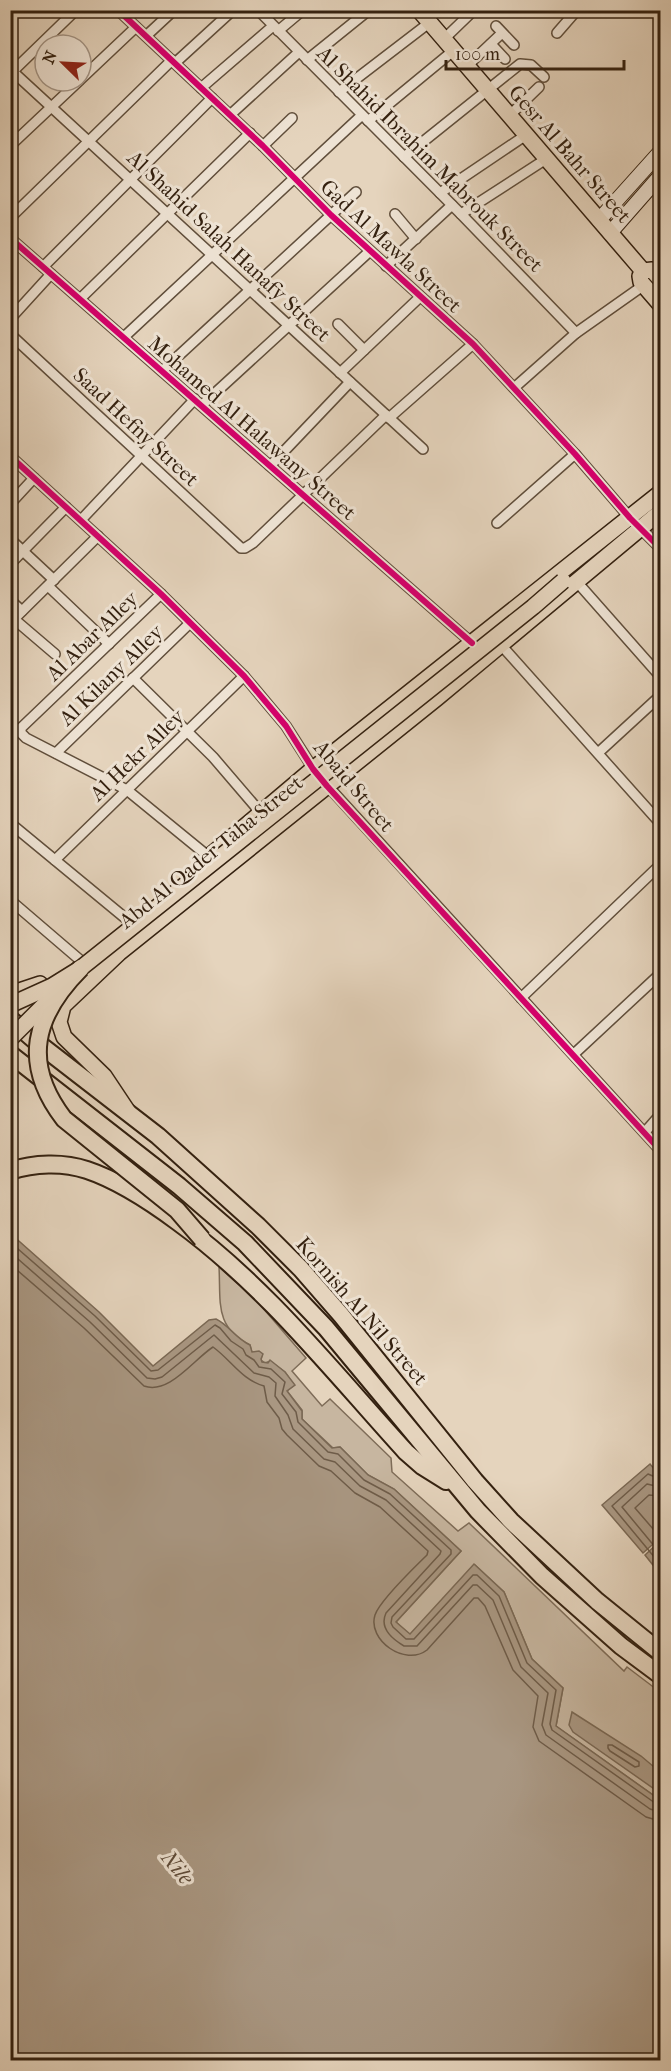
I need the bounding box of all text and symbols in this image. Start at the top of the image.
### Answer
north arrow [33,33,93,93]
scale bar [446,33,624,71]
street label: Al Shahid Ibrahim Mabrouk Street [311,40,548,277]
text: 100 m [455,44,500,65]
text: N [39,47,61,67]
street label: Gesr Al Bahr Street [504,80,637,228]
street label: Al Shahid Salah Hanafy Street [122,145,336,347]
street label: Gad Al Mawla Street [316,175,467,318]
street label: Mohamed Al Halawany Street [143,331,361,525]
street label: Saad Hefny Street [68,363,204,492]
street label: Al Abar Alley [40,586,143,686]
street label: Al Kilany Alley [54,619,168,731]
street label: Al Hekr Alley [84,704,190,806]
street label: Abaid Street [308,735,399,837]
street label: Abd Al Qader Taha Street [114,770,308,934]
street label: Kornish Al Nil Street [291,1232,433,1390]
water label: Nile [155,1845,200,1891]

